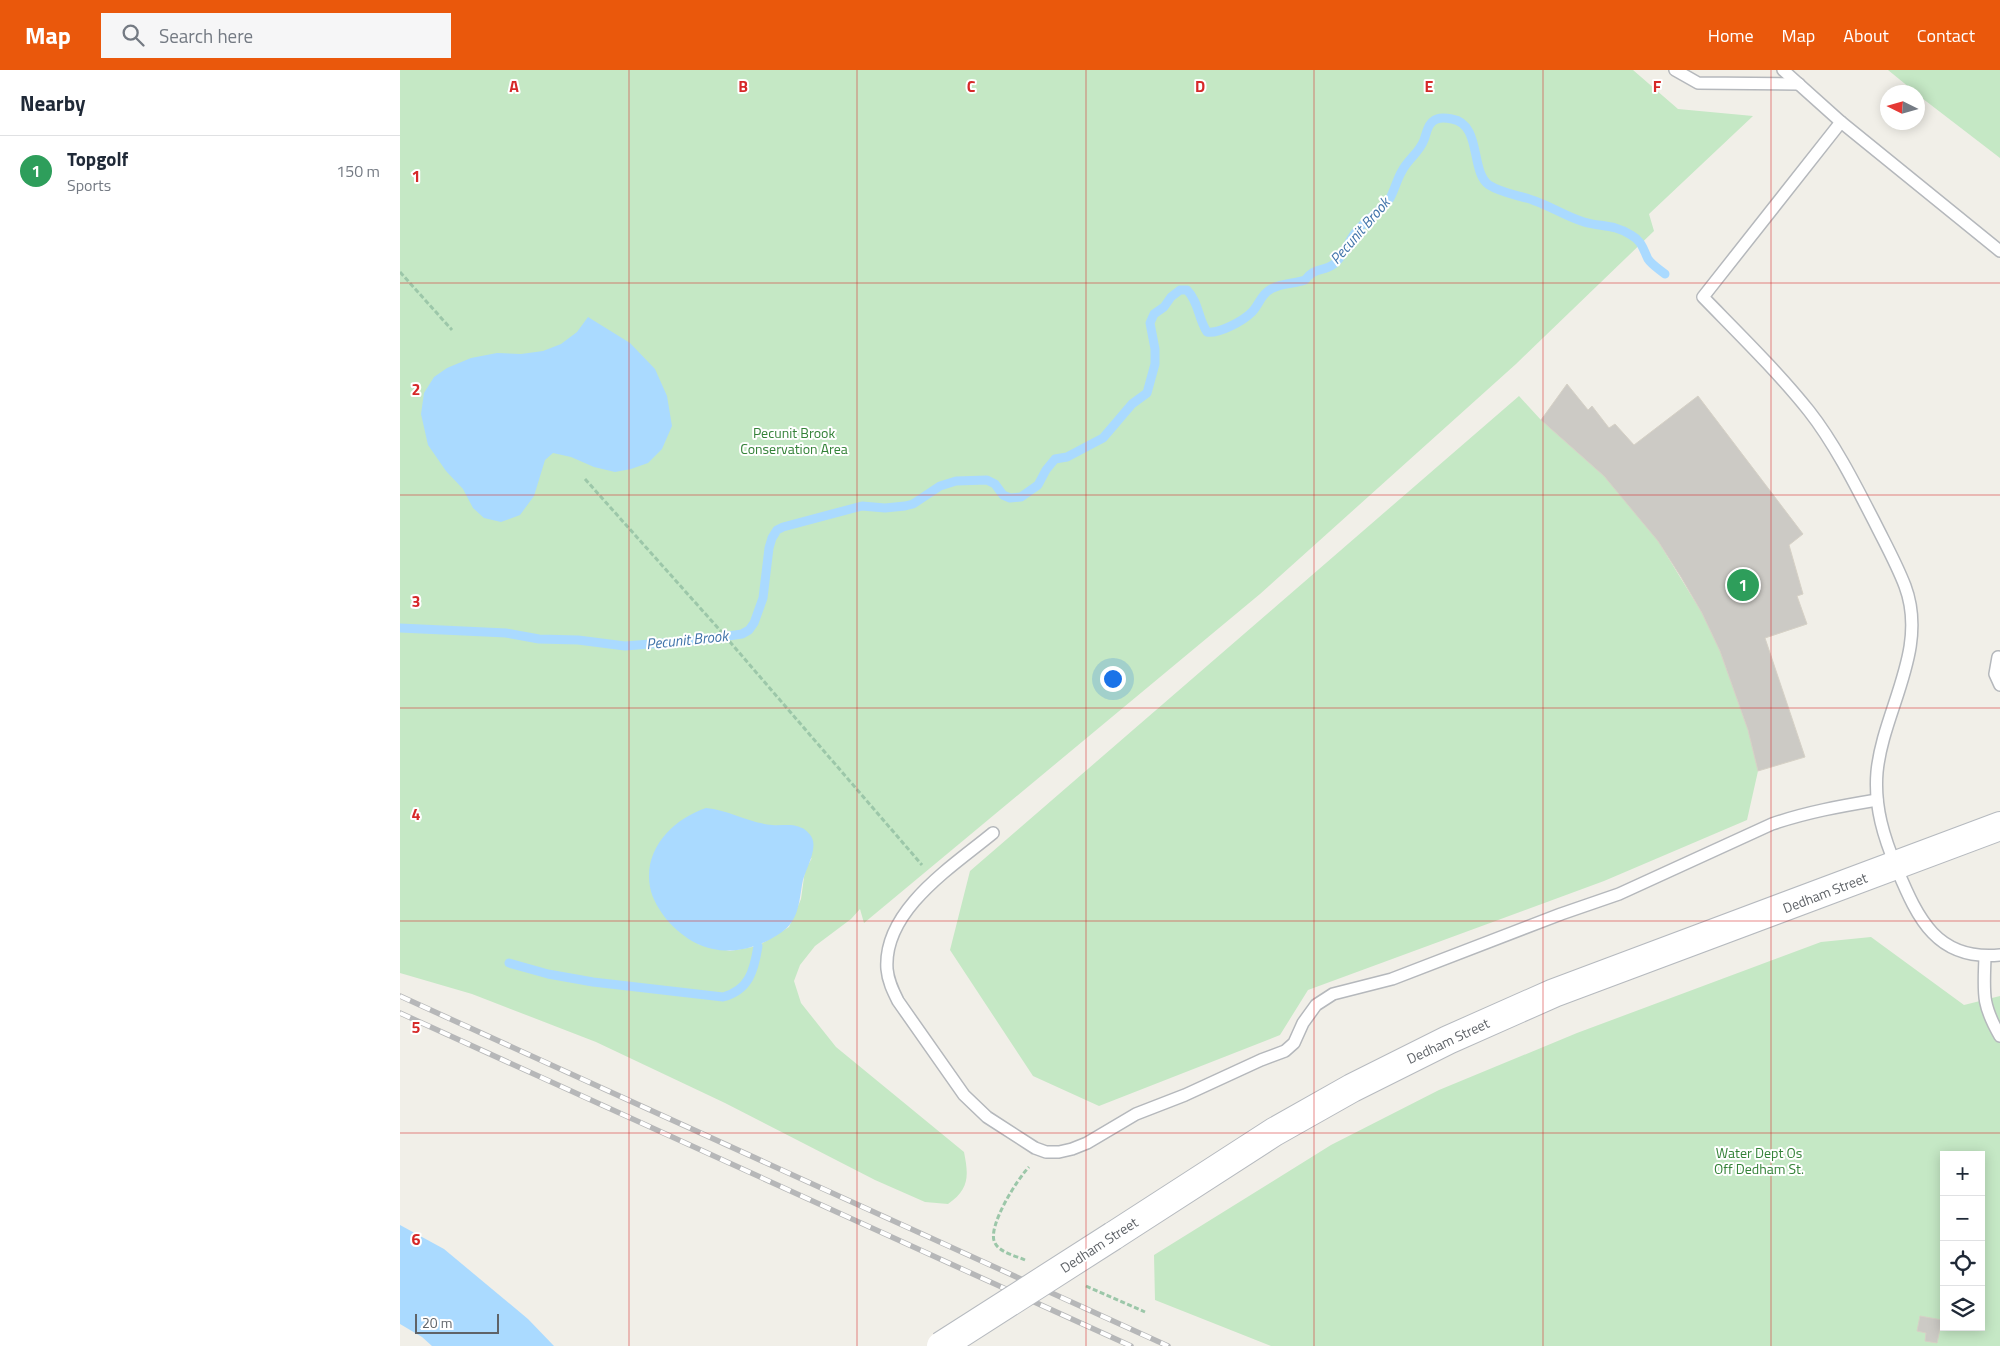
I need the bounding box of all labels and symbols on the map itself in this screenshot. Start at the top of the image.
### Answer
text: A [509,74,519,98]
text: B [738,74,748,98]
text: C [967,74,976,98]
text: D [1195,74,1205,98]
text: E [1425,74,1434,98]
text: F [1653,74,1662,98]
north arrow [1880,85,1925,130]
text: 1 [412,164,420,188]
water label: Pecunit Brook [1324,190,1397,269]
text: 2 [412,377,420,401]
park label: Pecunit Brook Conservation Area [740,422,848,459]
pin: 1 [1727,566,1759,604]
text: 3 [412,589,420,613]
water label: Pecunit Brook [645,624,731,655]
your location [1100,666,1126,692]
text: 4 [412,802,421,826]
street label: Dedham Street [1780,867,1870,918]
street label: Dedham Street [1403,1012,1493,1069]
text: 5 [412,1015,421,1039]
park label: Water Dept Os Off Dedham St. [1714,1142,1804,1179]
street label: Dedham Street [1056,1212,1142,1278]
text: 6 [412,1227,421,1251]
scale bar [415,1311,499,1334]

